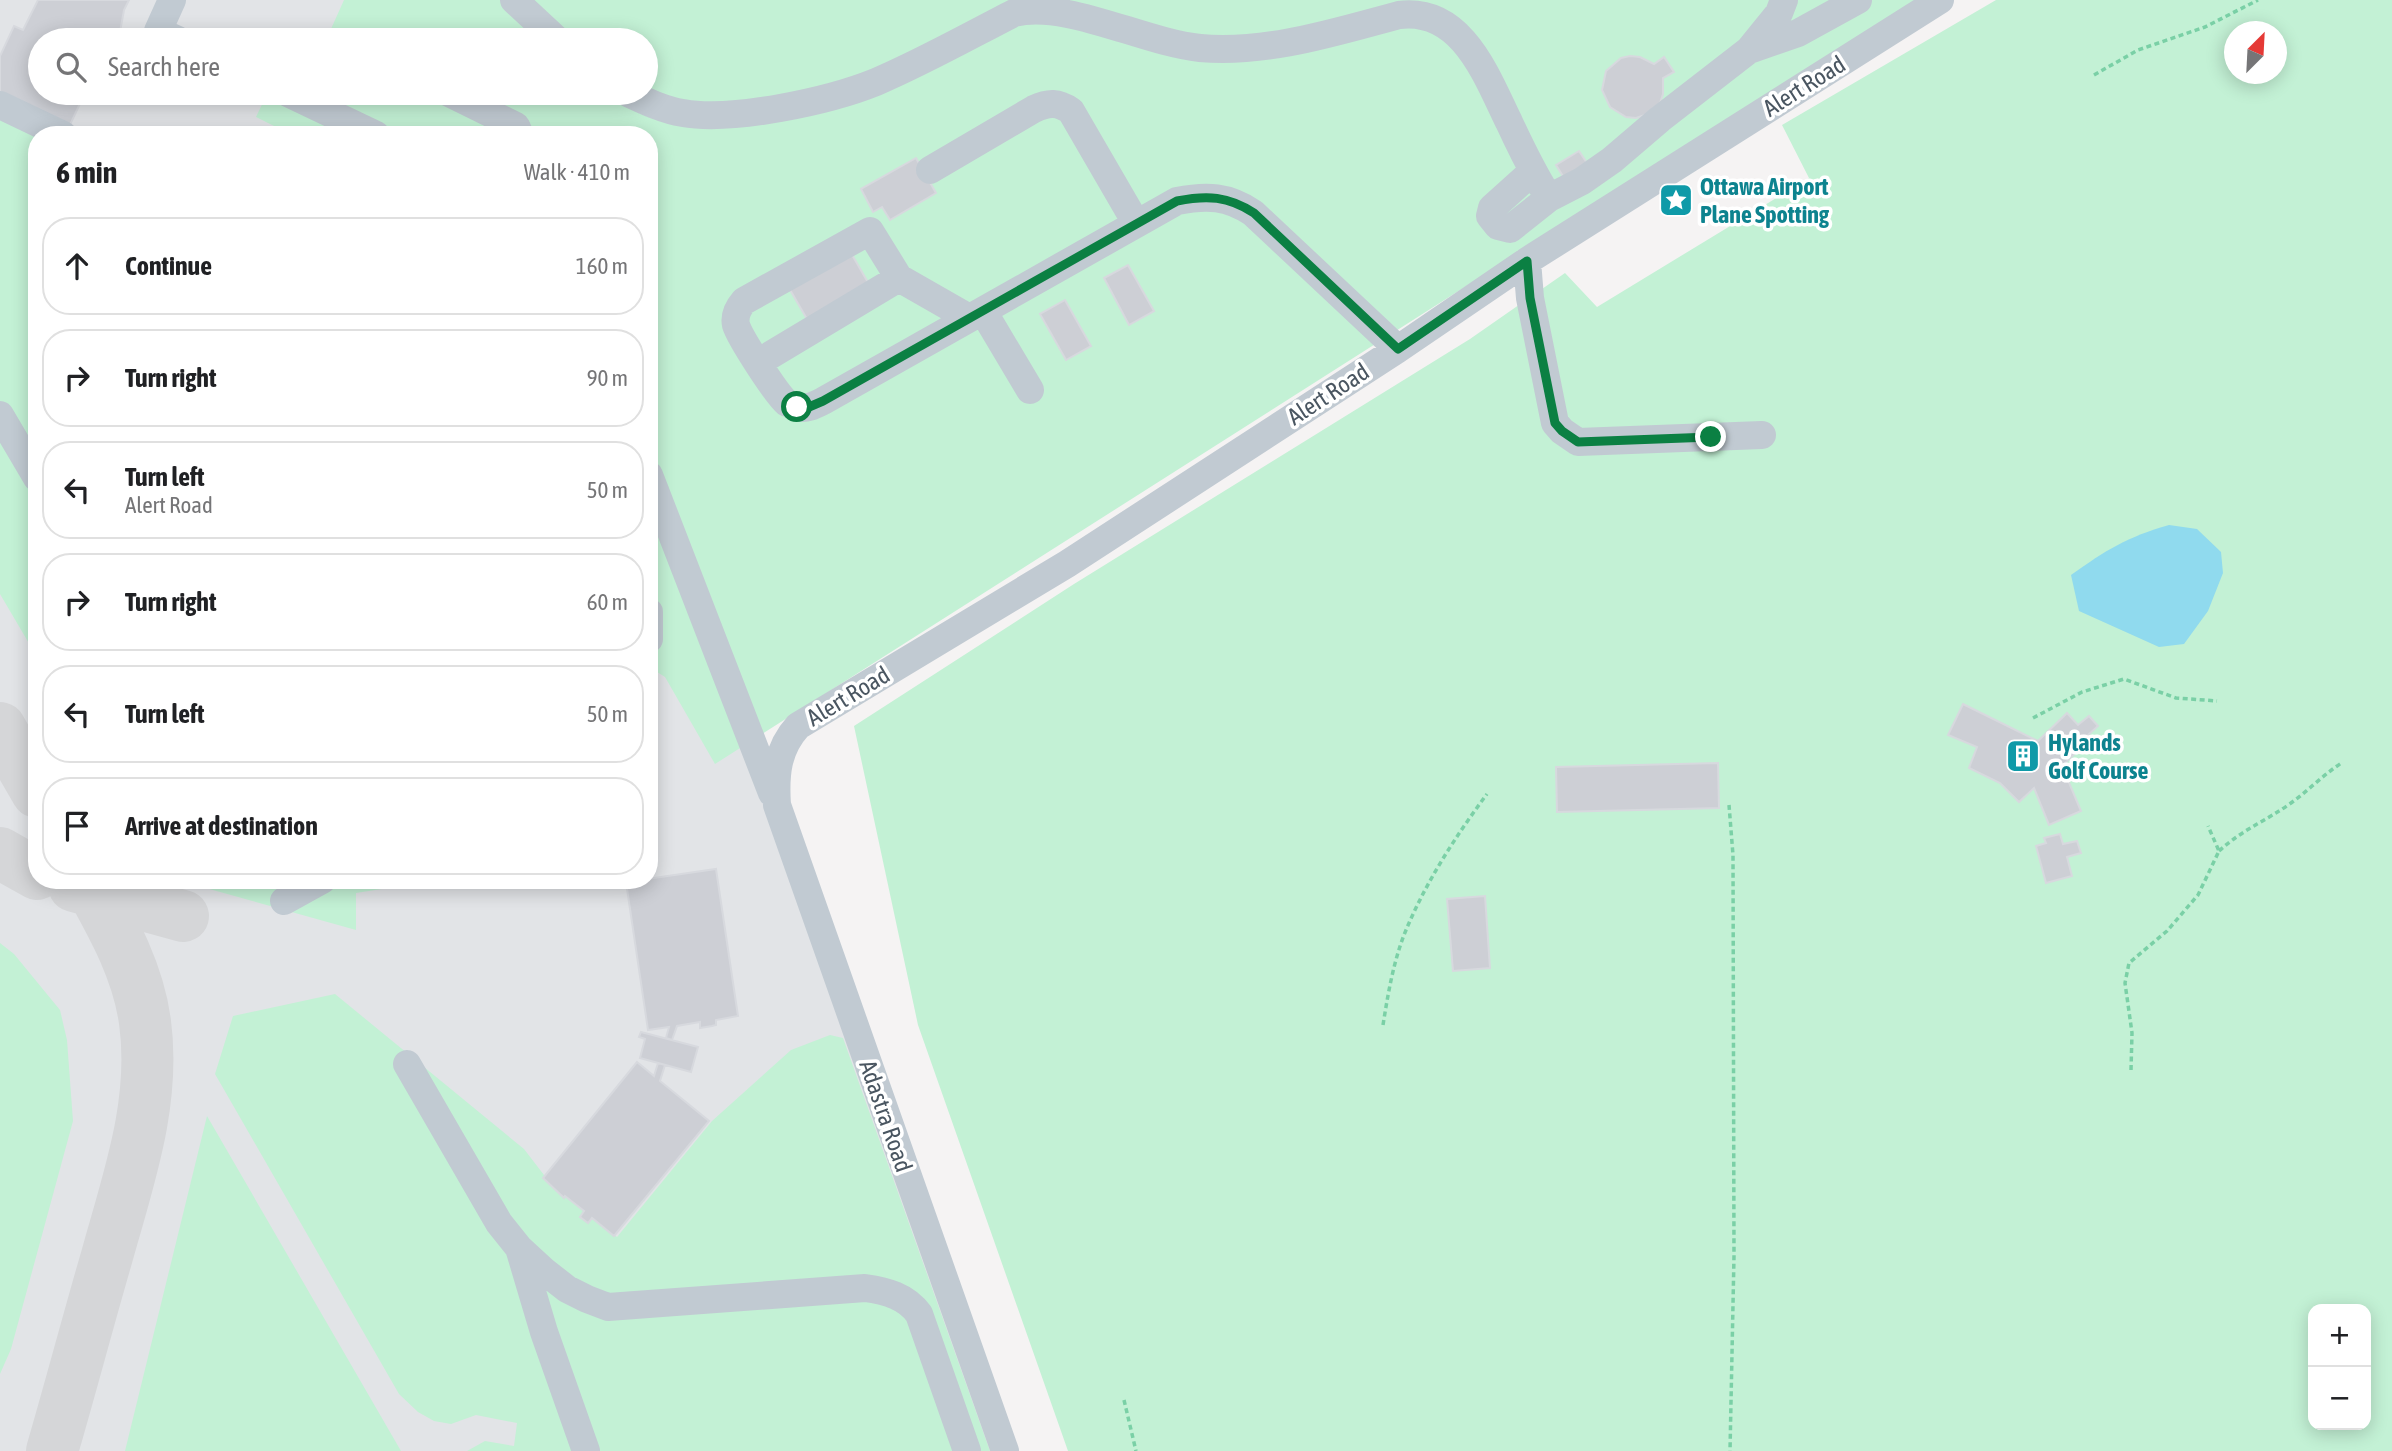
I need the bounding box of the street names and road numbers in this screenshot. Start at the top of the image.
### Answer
street label: Alert Road [1758,50,1850,122]
street label: Alert Road [1282,358,1374,430]
street label: Alert Road [802,661,894,731]
street label: Adastra Road [854,1057,918,1175]

